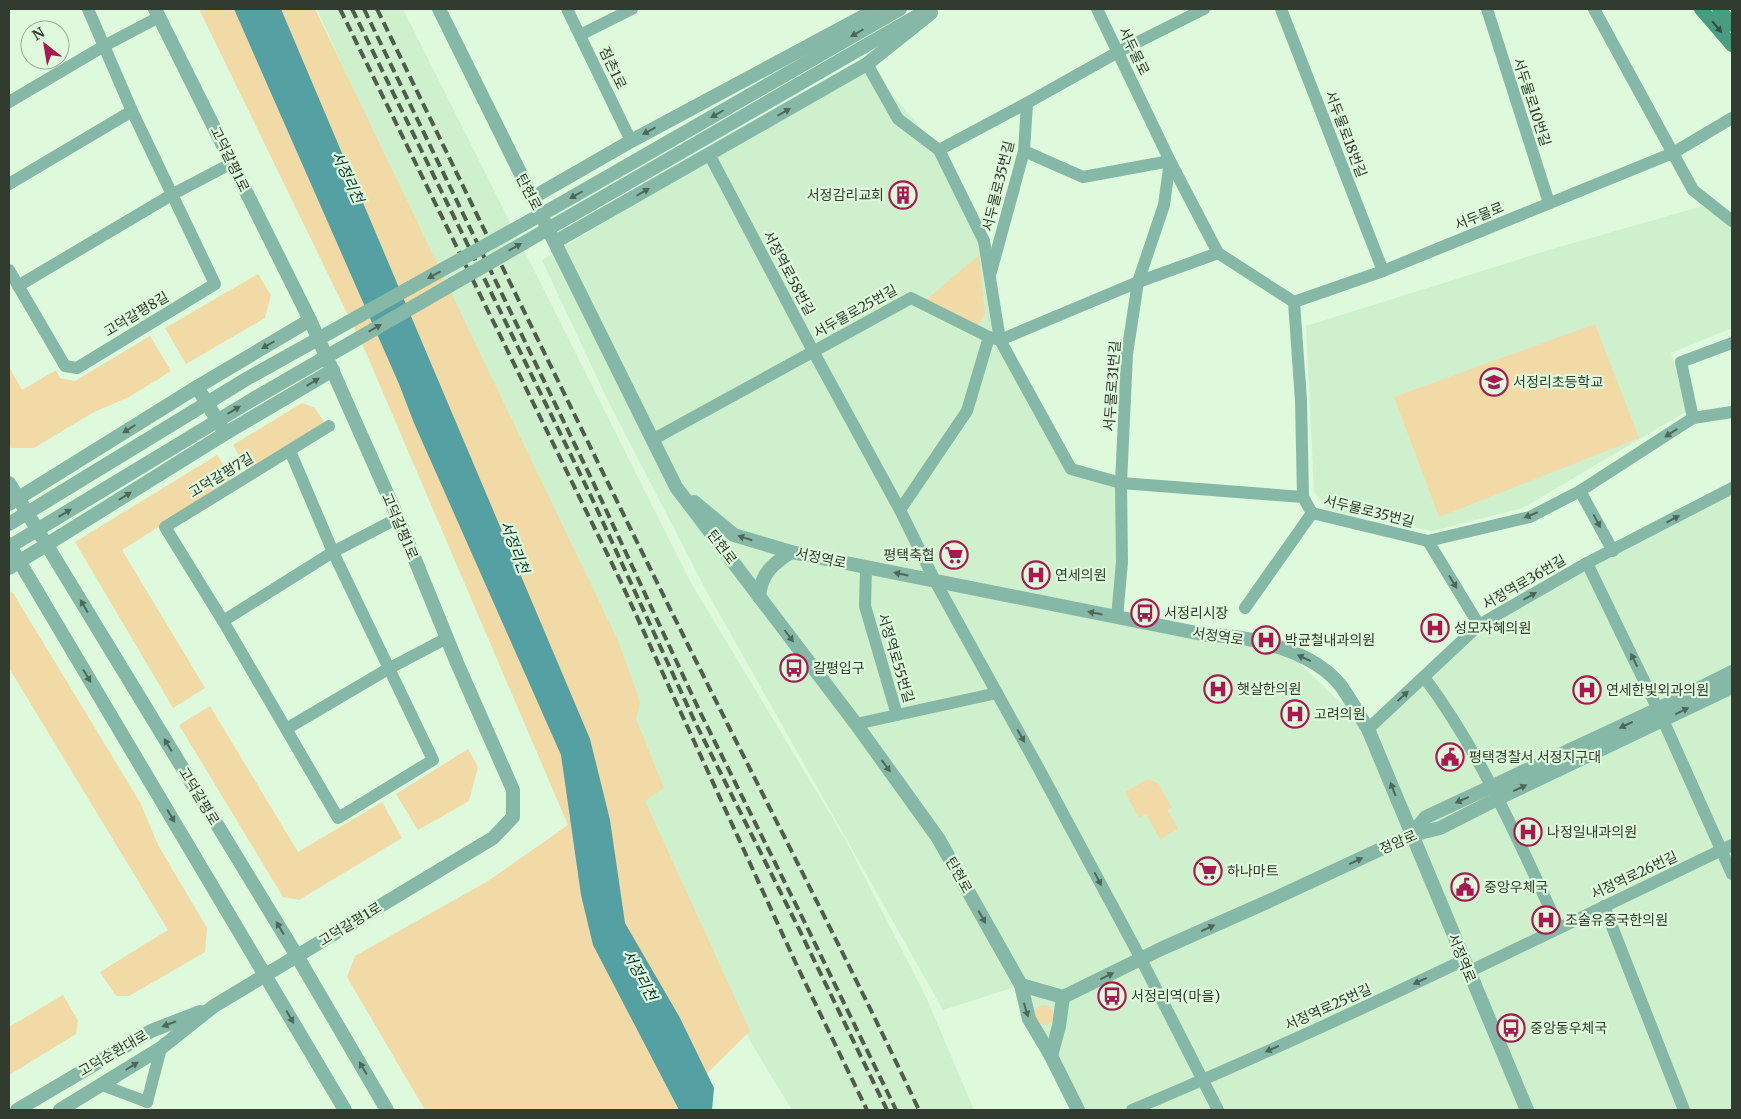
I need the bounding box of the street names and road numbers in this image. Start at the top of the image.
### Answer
street label: 서두물로 [1115,24,1153,78]
street label: 점촌1로 [595,44,631,92]
street label: 서두물로10번길 [1509,55,1555,149]
street label: 서두물로18번길 [1321,88,1371,180]
street label: 고덕갈평1로 [206,123,254,195]
street label: 서두물로35번길 [978,139,1018,233]
street label: 탄현로 [512,171,546,213]
street label: 서두물로 [1452,198,1506,234]
street label: 서정역로58번길 [759,227,819,319]
street label: 서두물로25번길 [810,281,900,341]
street label: 고덕갈평8길 [100,288,172,340]
street label: 서두물로31번길 [1100,340,1124,432]
street label: 고덕갈평7길 [185,449,257,501]
street label: 고덕갈평1로 [378,490,422,562]
street label: 서두물로35번길 [1322,491,1416,531]
street label: 탄현로 [703,526,741,568]
street label: 서정역로 [794,544,848,572]
street label: 서정역로36번길 [1479,551,1569,613]
street label: 서정역로55번길 [874,611,918,705]
street label: 서정역로 [1191,623,1245,649]
street label: 고덕갈평로 [175,764,223,828]
street label: 정암로 [1377,826,1419,858]
street label: 서정역로26번길 [1588,847,1680,903]
street label: 탄현로 [942,854,976,896]
street label: 고덕갈평1로 [315,898,385,950]
street label: 서정역로 [1444,931,1480,985]
street label: 서정역로25번길 [1282,980,1374,1034]
street label: 고덕순환대로 [75,1026,151,1080]

